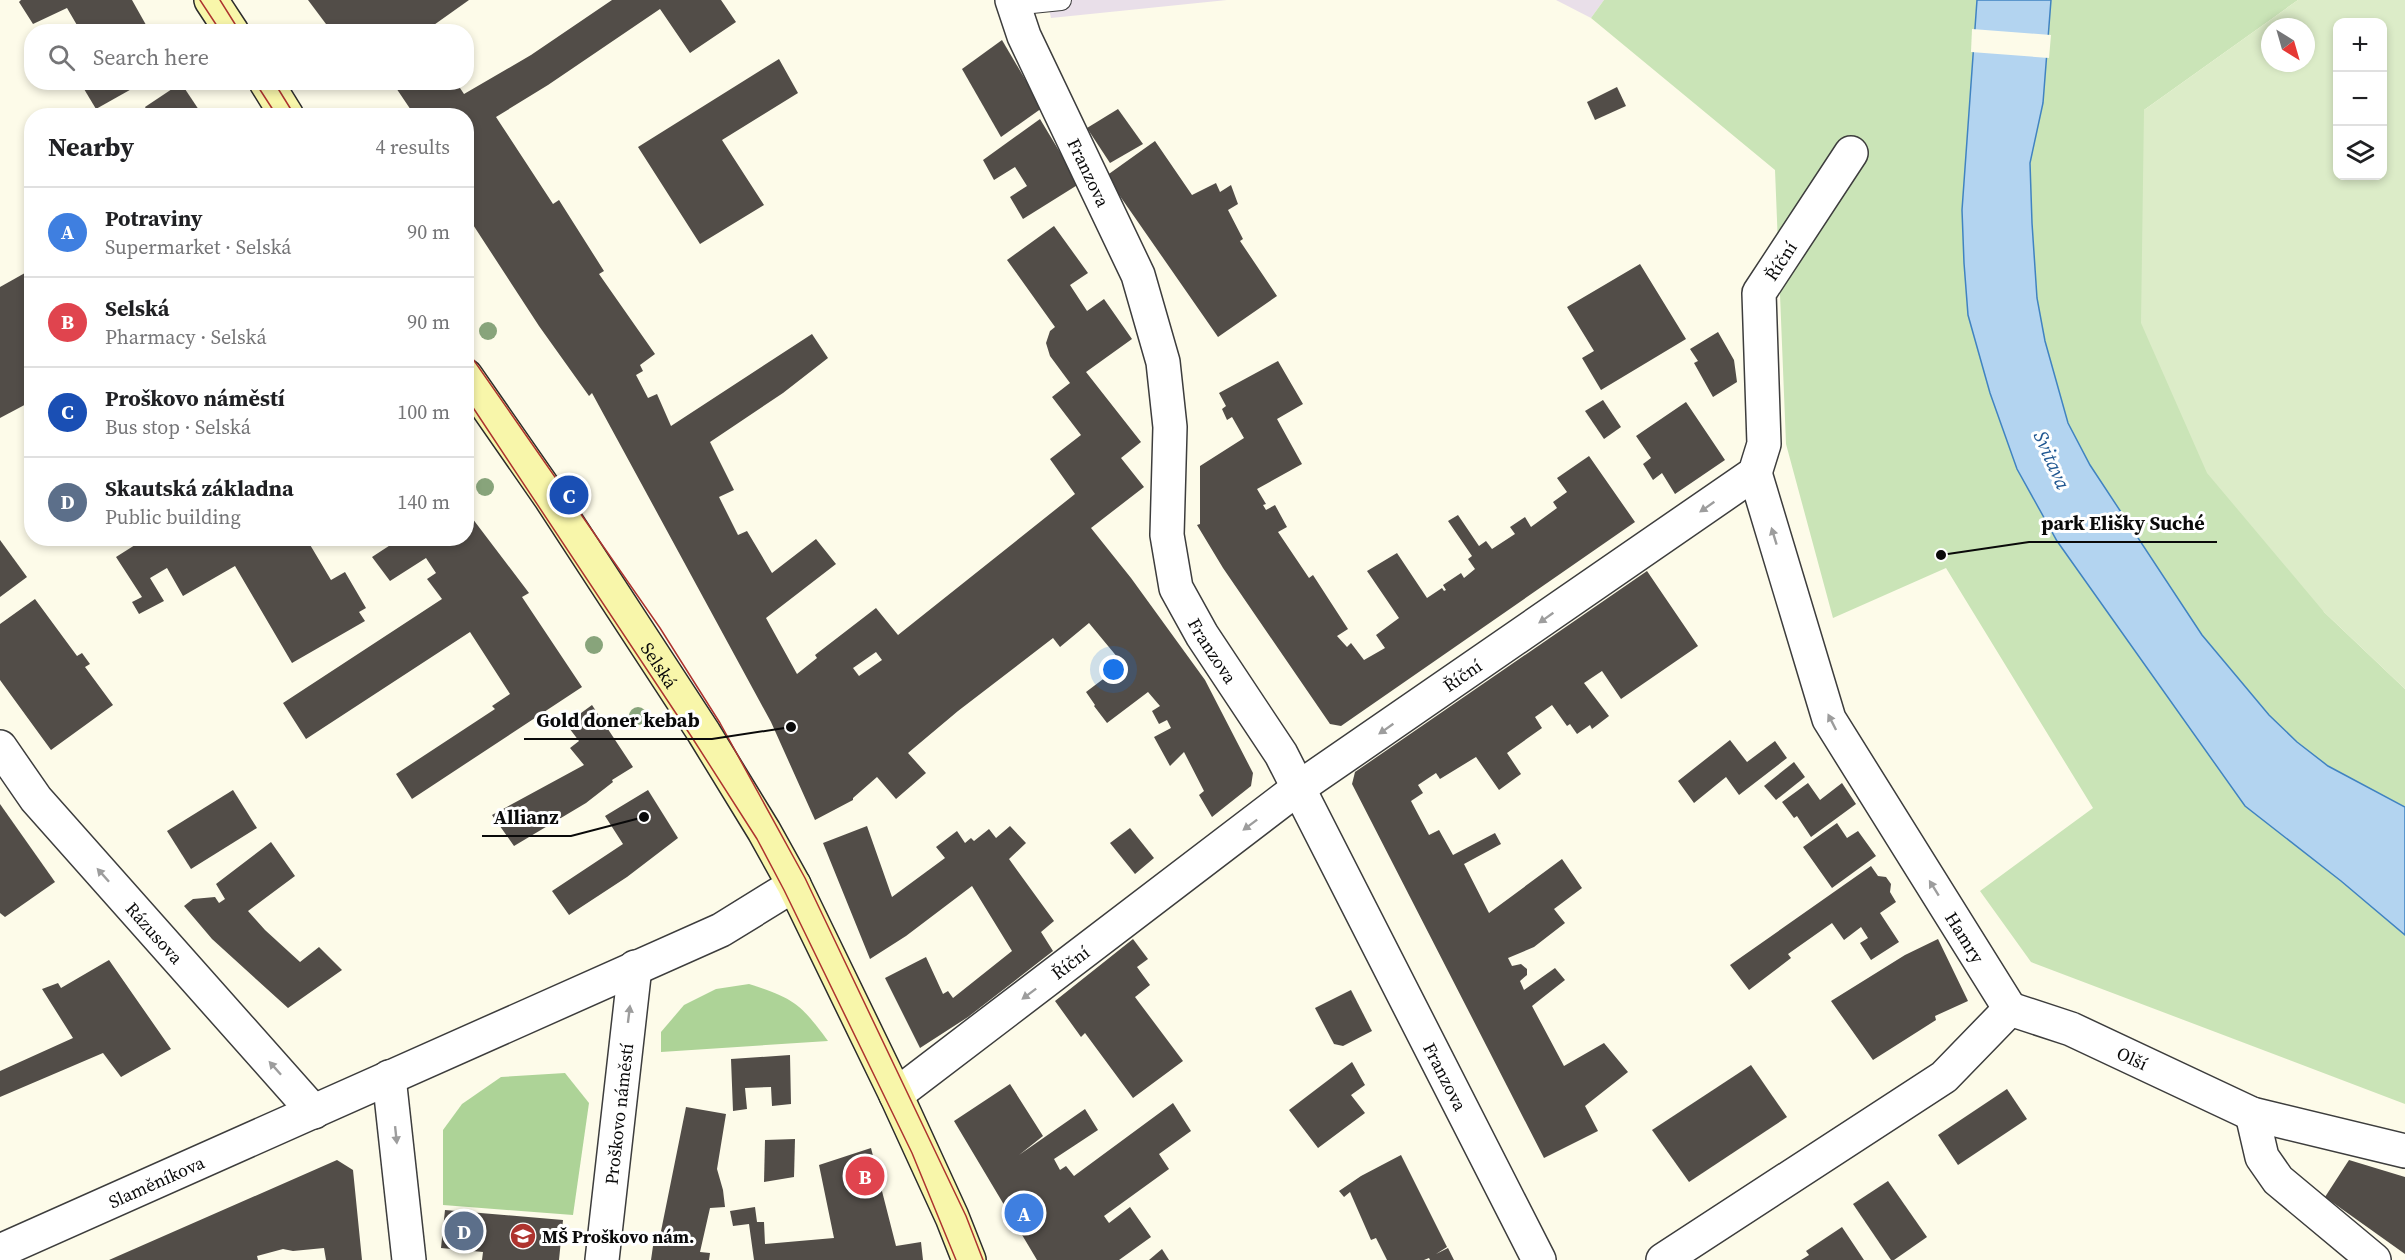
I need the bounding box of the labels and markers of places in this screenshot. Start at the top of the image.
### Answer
pin: C [550,472,588,518]
callout: park Elišky Suché [2029,504,2217,542]
callout: Gold doner kebab [524,701,712,739]
callout: Allianz [482,798,571,836]
pin: B [846,1154,884,1198]
pin: A [1004,1190,1044,1236]
pin: D [444,1208,484,1254]
school or university icon: MŠ Proškovo nám. [508,1221,538,1251]
place label: MŠ Proškovo nám. [542,1224,694,1249]

